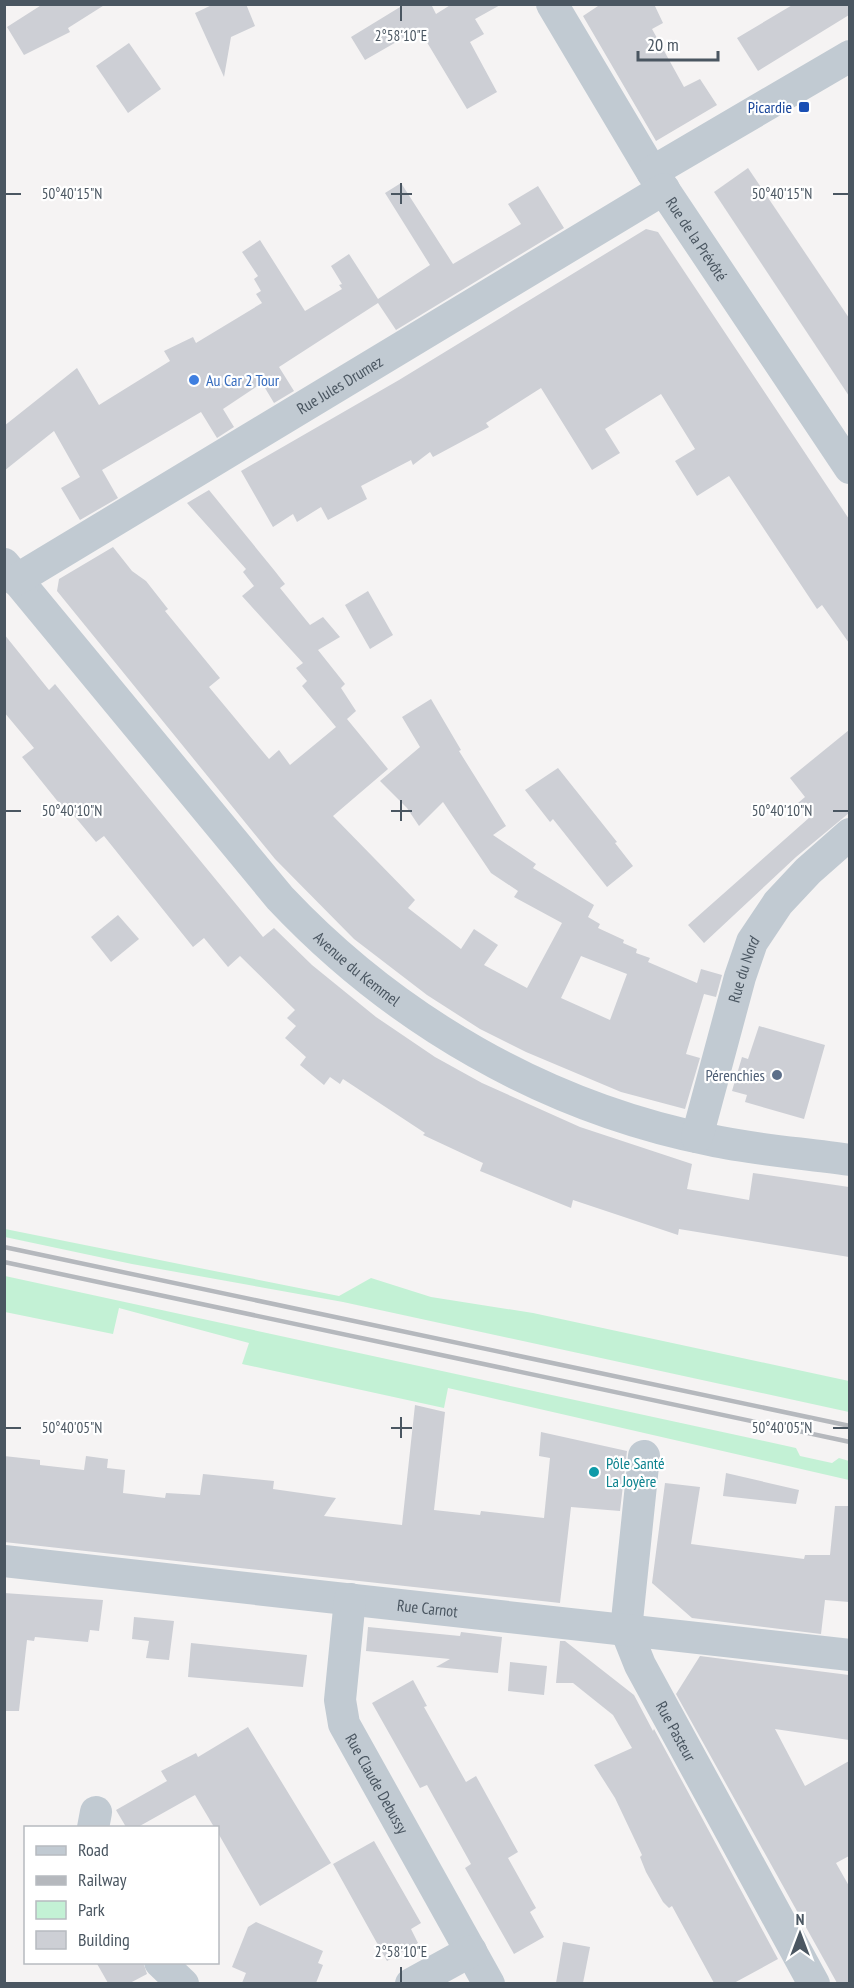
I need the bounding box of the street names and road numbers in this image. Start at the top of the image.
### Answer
street label: Rue de la Prévôté [662,193,732,285]
street label: Rue Jules Drumez [293,351,387,418]
street label: Avenue du Kemmel [310,927,404,1010]
street label: Rue du Nord [724,932,764,1005]
street label: Rue Carnot [396,1595,459,1621]
street label: Rue Pasteur [652,1698,701,1765]
street label: Rue Claude Debussy [341,1730,413,1837]

